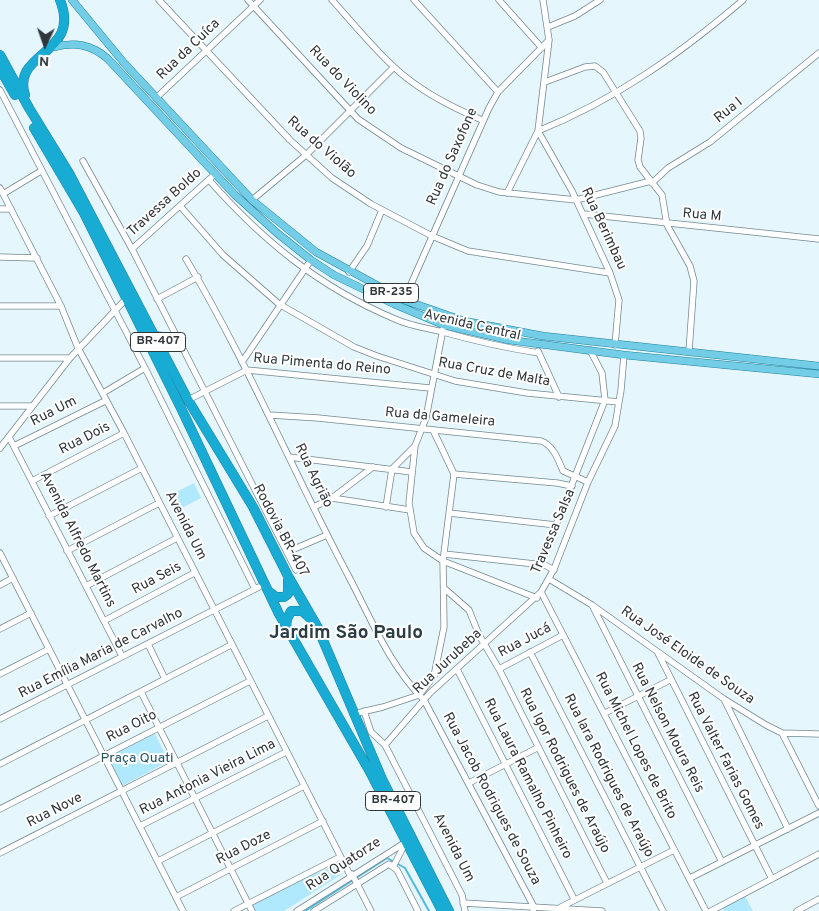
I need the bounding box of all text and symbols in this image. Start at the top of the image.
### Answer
street label: Rua da Cuíca [154,16,224,84]
north arrow [20,20,70,70]
street label: Rua do Violino [305,43,379,119]
text: N [39,52,50,69]
street label: Rua I [711,94,747,128]
street label: Rua do Saxofone [424,106,482,208]
street label: Rua do Violão [283,113,359,183]
street label: Travessa Boldo [124,165,206,241]
street label: Rua Berimbau [577,185,629,273]
street label: Rua M [682,206,722,226]
road number: BR-235 [364,284,418,302]
street label: Avenida Central [422,307,522,345]
road number: BR-407 [130,332,186,352]
street label: Rua Pimenta do Reino [252,351,392,379]
street label: Rua Cruz de Malta [437,355,551,391]
street label: Rua Um [28,393,80,431]
street label: Rua da Gameleira [384,405,496,431]
street label: Rua Dois [57,419,113,459]
street label: Rua Agrião [290,441,336,511]
street label: Avenida Alfredo Martins [35,469,119,611]
street label: Rodovia BR-407 [249,482,311,580]
street label: Travessa Salsa [529,487,579,577]
street label: Avenida Um [160,489,210,563]
street label: Rua Seis [129,559,185,599]
street label: Rua José Eloide de Souza [617,603,757,709]
street label: Rua Emília Maria de Carvalho [16,605,186,703]
street label: Rua Jucá [496,620,554,662]
district label: Jardim São Paulo [269,623,423,645]
street label: Rua Jurubeba [410,626,486,698]
street label: Rua Nelson Moura Reis [627,660,707,796]
street label: Rua Michel Lopes de Brito [591,670,679,822]
street label: Rua Igor Rodrigues de Araújo [515,686,613,856]
street label: Rua Valter Farias Gomes [683,689,767,833]
street label: Rua Iara Rodrigues de Araújo [559,691,657,861]
street label: Rua Laura Ramalho Pinheiro [479,696,575,862]
street label: Rua Oito [104,707,160,747]
street label: Rua Jacob Rodrigues de Souza [438,710,544,888]
street label: Rua Antonia Vieira Lima [137,736,279,820]
park label: Praça Quati [101,751,173,767]
street label: Rua Nove [24,790,86,832]
road number: BR-407 [366,791,420,810]
street label: Avenida Um [428,811,478,885]
street label: Rua Doze [214,827,274,869]
street label: Rua Quatorze [303,835,385,895]

